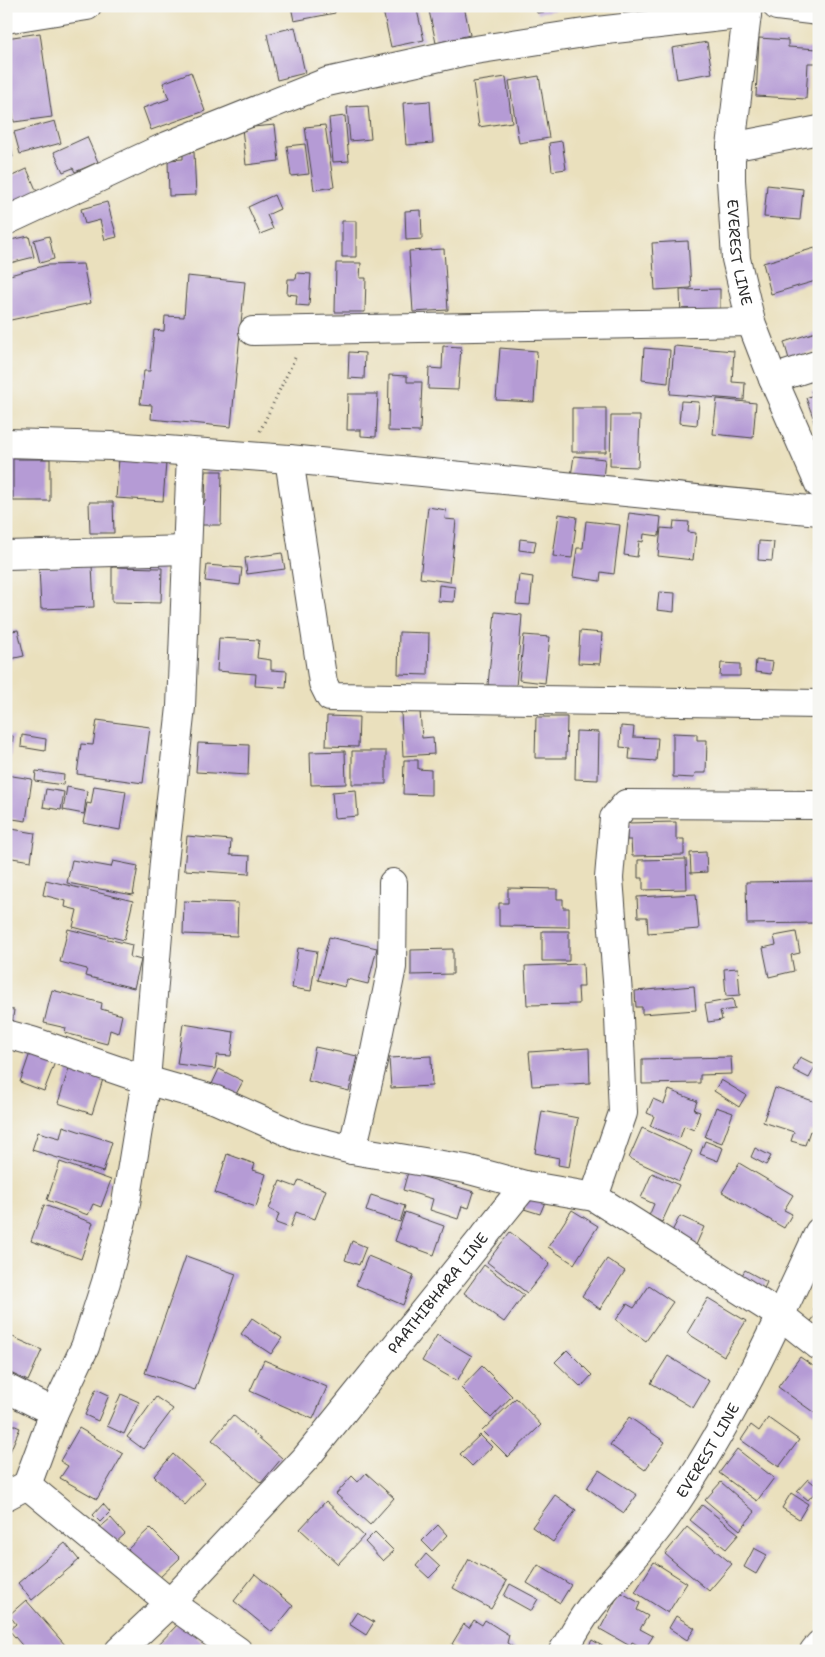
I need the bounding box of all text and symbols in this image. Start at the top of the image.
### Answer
street label: EVEREST LINE [722,199,757,308]
street label: PAATHIBHARA LINE [383,1228,493,1358]
street label: EVEREST LINE [672,1400,744,1502]

